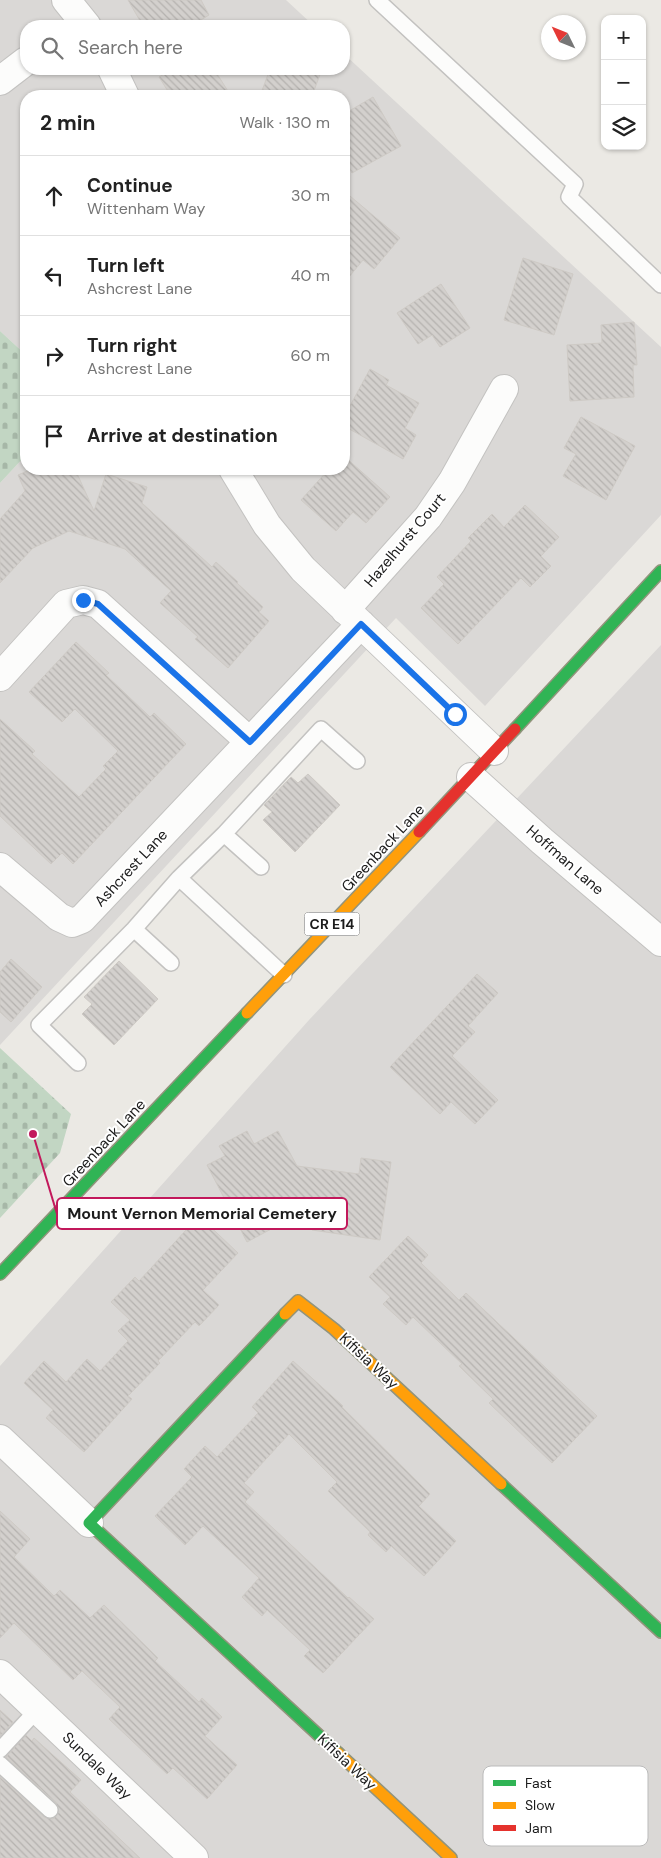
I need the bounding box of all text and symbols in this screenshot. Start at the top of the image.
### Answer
north arrow [541,15,586,60]
map controls [601,15,646,150]
button: + [601,15,646,60]
search box [20,20,350,75]
icon: search [38,34,66,62]
text: Search here [78,35,183,60]
button: − [601,60,646,105]
button: layers [601,105,646,150]
text: 2 min [40,109,96,137]
text: Walk · 130 m [239,112,330,133]
text: Continue [87,173,173,198]
icon: ahead [40,182,68,210]
text: 30 m [291,185,330,206]
text: Wittenham Way [87,198,205,219]
text: Turn left [87,253,165,278]
icon: left [40,262,68,290]
text: 40 m [291,265,330,286]
text: Ashcrest Lane [87,278,192,299]
text: Turn right [87,333,177,358]
icon: right [40,342,68,370]
text: 60 m [290,345,330,366]
text: Ashcrest Lane [87,358,192,379]
icon: arrive [40,422,68,450]
text: Arrive at destination [87,423,278,448]
street label: Hazelhurst Court [360,489,450,591]
route end [72,589,95,612]
route start [444,703,467,726]
street label: Greenback Lane [337,800,429,896]
street label: Hoffman Lane [522,821,608,899]
street label: Ashcrest Lane [90,825,172,911]
road number: CR E14 [304,912,360,936]
street label: Greenback Lane [58,1095,150,1191]
callout: Mount Vernon Memorial Cemetery [57,1198,347,1229]
text: Mount Vernon Memorial Cemetery [67,1203,337,1224]
street label: Kifisia Way [335,1328,403,1394]
street label: Sundale Way [58,1728,137,1805]
street label: Kifisia Way [313,1729,381,1795]
legend [483,1766,648,1846]
text: Fast [525,1774,552,1792]
text: Slow [525,1796,555,1814]
text: Jam [525,1819,552,1837]

